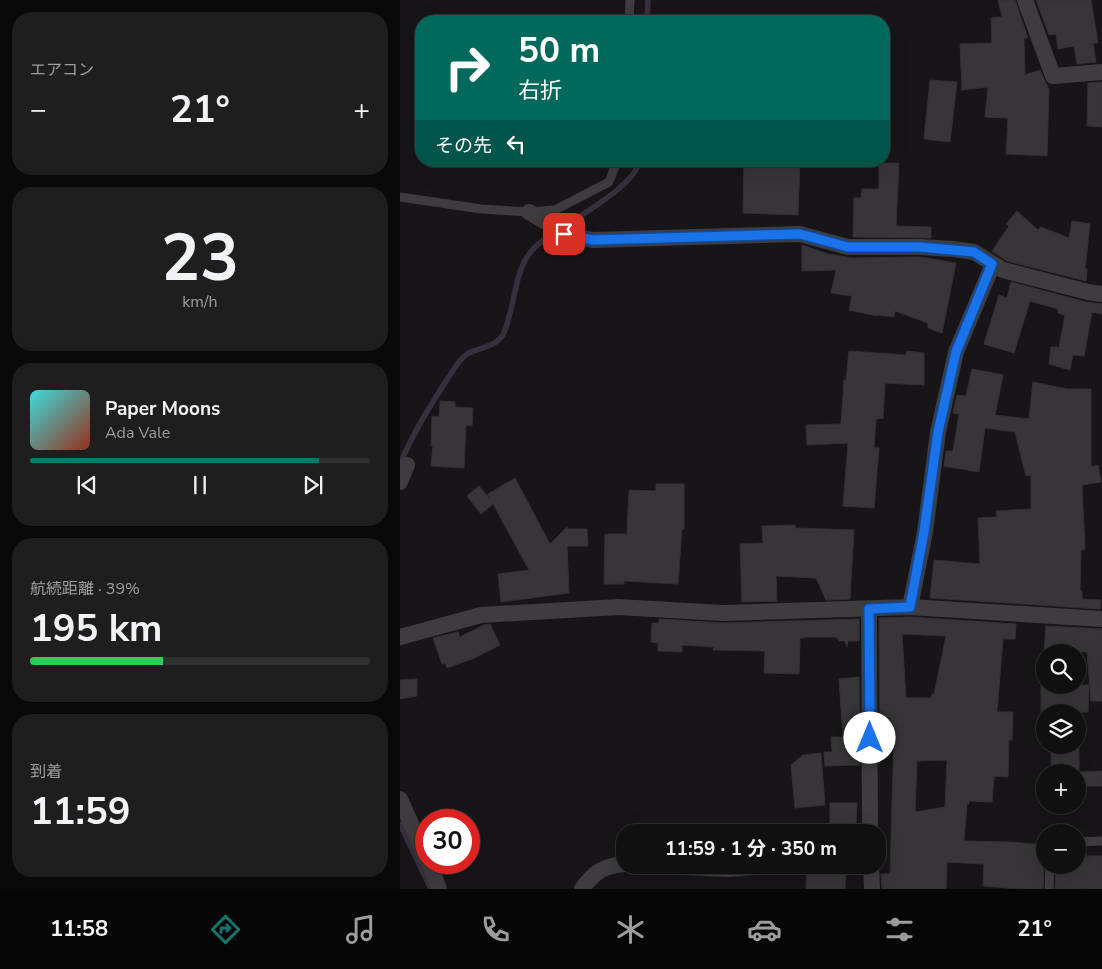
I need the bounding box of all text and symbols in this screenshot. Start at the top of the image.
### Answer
text: 50 m [518,27,600,74]
icon: right [435,35,500,100]
text: エアコン [30,59,94,81]
text: 右折 [518,76,562,106]
text: 21° [170,84,230,135]
text: − [30,91,47,129]
text: + [353,91,370,129]
icon: left [502,130,530,158]
text: その先 [435,133,492,159]
pin [543,213,585,255]
text: 23 [161,214,239,303]
icon: arrive [550,220,578,248]
text: km/h [182,291,218,313]
text: Paper Moons [105,396,220,422]
text: Ada Vale [105,422,170,444]
icon: previous [73,471,101,499]
icon: pause [186,471,214,499]
icon: next [299,471,327,499]
text: 航続距離 · 39% [30,578,140,600]
text: 195 km [30,603,162,654]
map controls [1036,644,1086,874]
button: search [1036,644,1086,694]
button: layers [1036,704,1086,754]
position arrow [843,711,895,763]
text: 到着 [30,761,62,783]
button: + [1036,764,1086,814]
text: 11:59 [30,786,131,837]
speed limit sign: 30 [415,809,480,874]
button: − [1036,824,1086,874]
text: 11:59 · 1 分 · 350 m [665,836,837,862]
icon: directions [208,912,243,947]
icon: music [343,912,378,947]
icon: phone [478,912,513,947]
icon: climate [613,912,648,947]
icon: car [747,912,782,947]
icon: filters [882,912,917,947]
text: 11:58 [50,914,108,944]
text: 21° [1017,914,1052,944]

